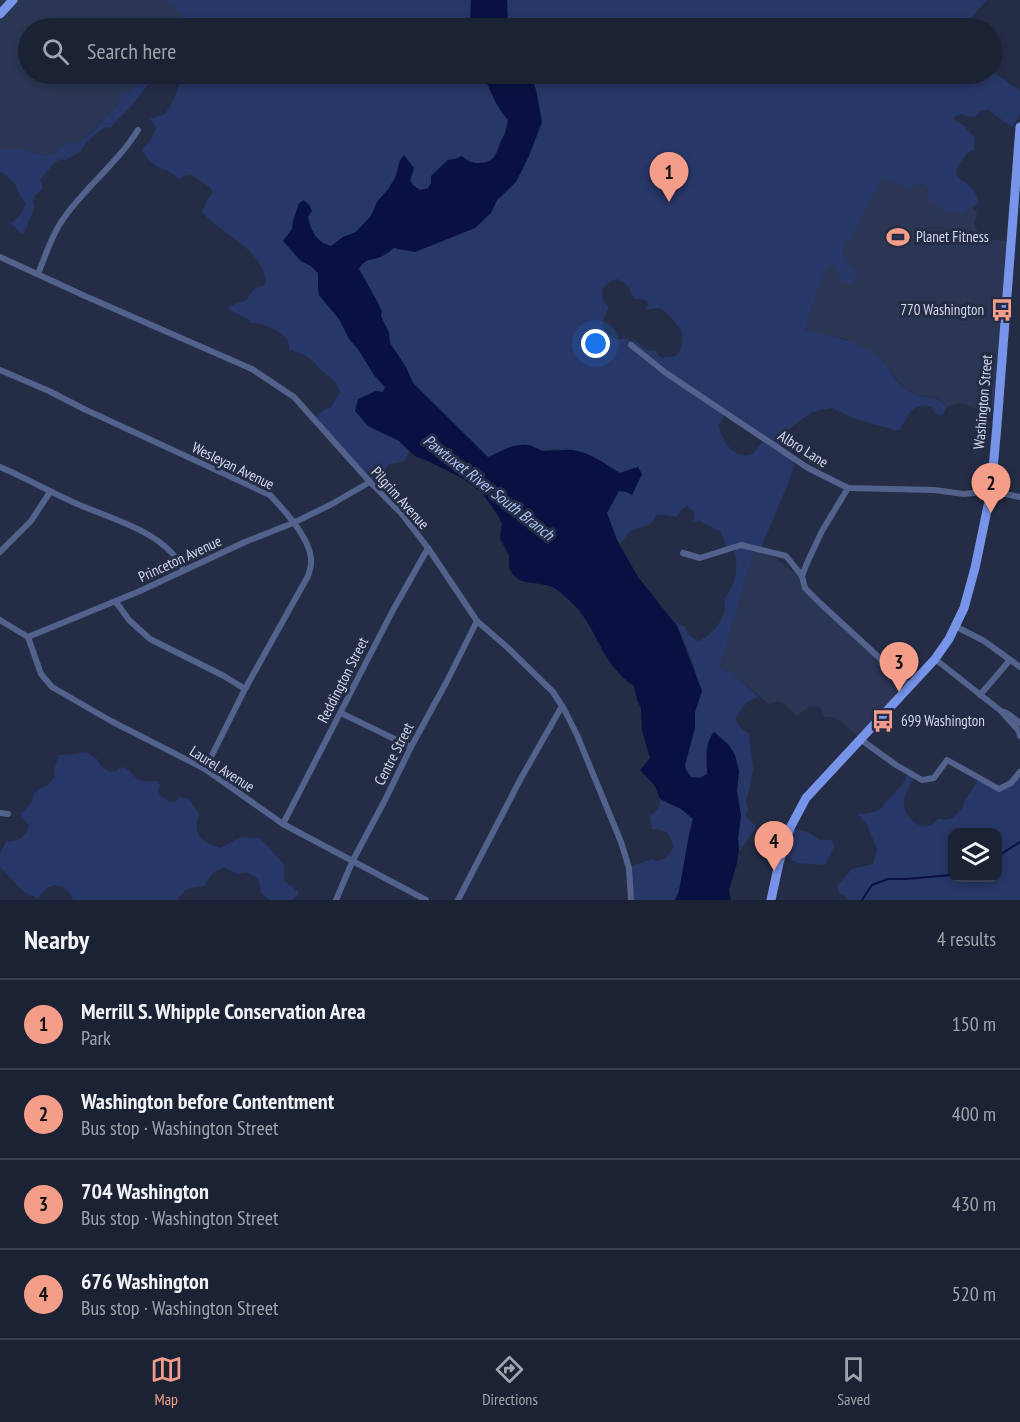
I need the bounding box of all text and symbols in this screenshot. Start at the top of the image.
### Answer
search box [18,18,1002,84]
icon: search [39,35,72,68]
text: Search here [87,37,176,65]
pin: 1 [650,152,688,202]
sports icon: Planet Fitness [885,224,911,250]
place label: Planet Fitness [916,227,989,246]
bus stop icon: 770 Washington [989,297,1015,323]
place label: 770 Washington [900,300,984,319]
your location [581,329,610,358]
street label: Washington Street [969,354,996,450]
street label: Albro Lane [775,426,832,471]
water label: Pawtuxet River South Branch [420,430,559,545]
street label: Wesleyan Avenue [189,437,277,494]
street label: Pilgrim Avenue [367,462,433,533]
pin: 2 [972,464,1010,513]
street label: Princeton Avenue [135,531,224,586]
street label: Reddington Street [313,634,372,726]
pin: 3 [880,642,918,692]
bus stop icon: 699 Washington [870,708,896,734]
place label: 699 Washington [901,711,985,730]
street label: Centre Street [370,719,417,788]
street label: Laurel Avenue [186,741,258,796]
pin: 4 [754,822,794,871]
map controls [948,828,1002,882]
button: layers [948,828,1002,882]
text: Nearby [24,923,89,956]
text: 4 results [937,926,996,952]
text: Merrill S. Whipple Conservation Area [81,997,366,1025]
text: 1 [39,1011,48,1037]
text: 150 m [952,1011,996,1037]
text: Park [81,1025,111,1051]
text: Washington before Contentment [81,1087,334,1115]
text: 2 [39,1101,48,1127]
text: 400 m [952,1101,996,1127]
text: Bus stop · Washington Street [81,1115,278,1141]
text: 704 Washington [81,1177,209,1205]
text: 3 [39,1191,48,1217]
text: 430 m [952,1191,996,1217]
text: Bus stop · Washington Street [81,1205,278,1231]
text: 676 Washington [81,1267,209,1295]
text: 4 [39,1281,48,1307]
text: 520 m [952,1281,996,1307]
text: Bus stop · Washington Street [81,1295,278,1321]
tab: Map [150,1353,183,1409]
tab: Directions [482,1353,538,1409]
tab: Saved [837,1353,870,1409]

